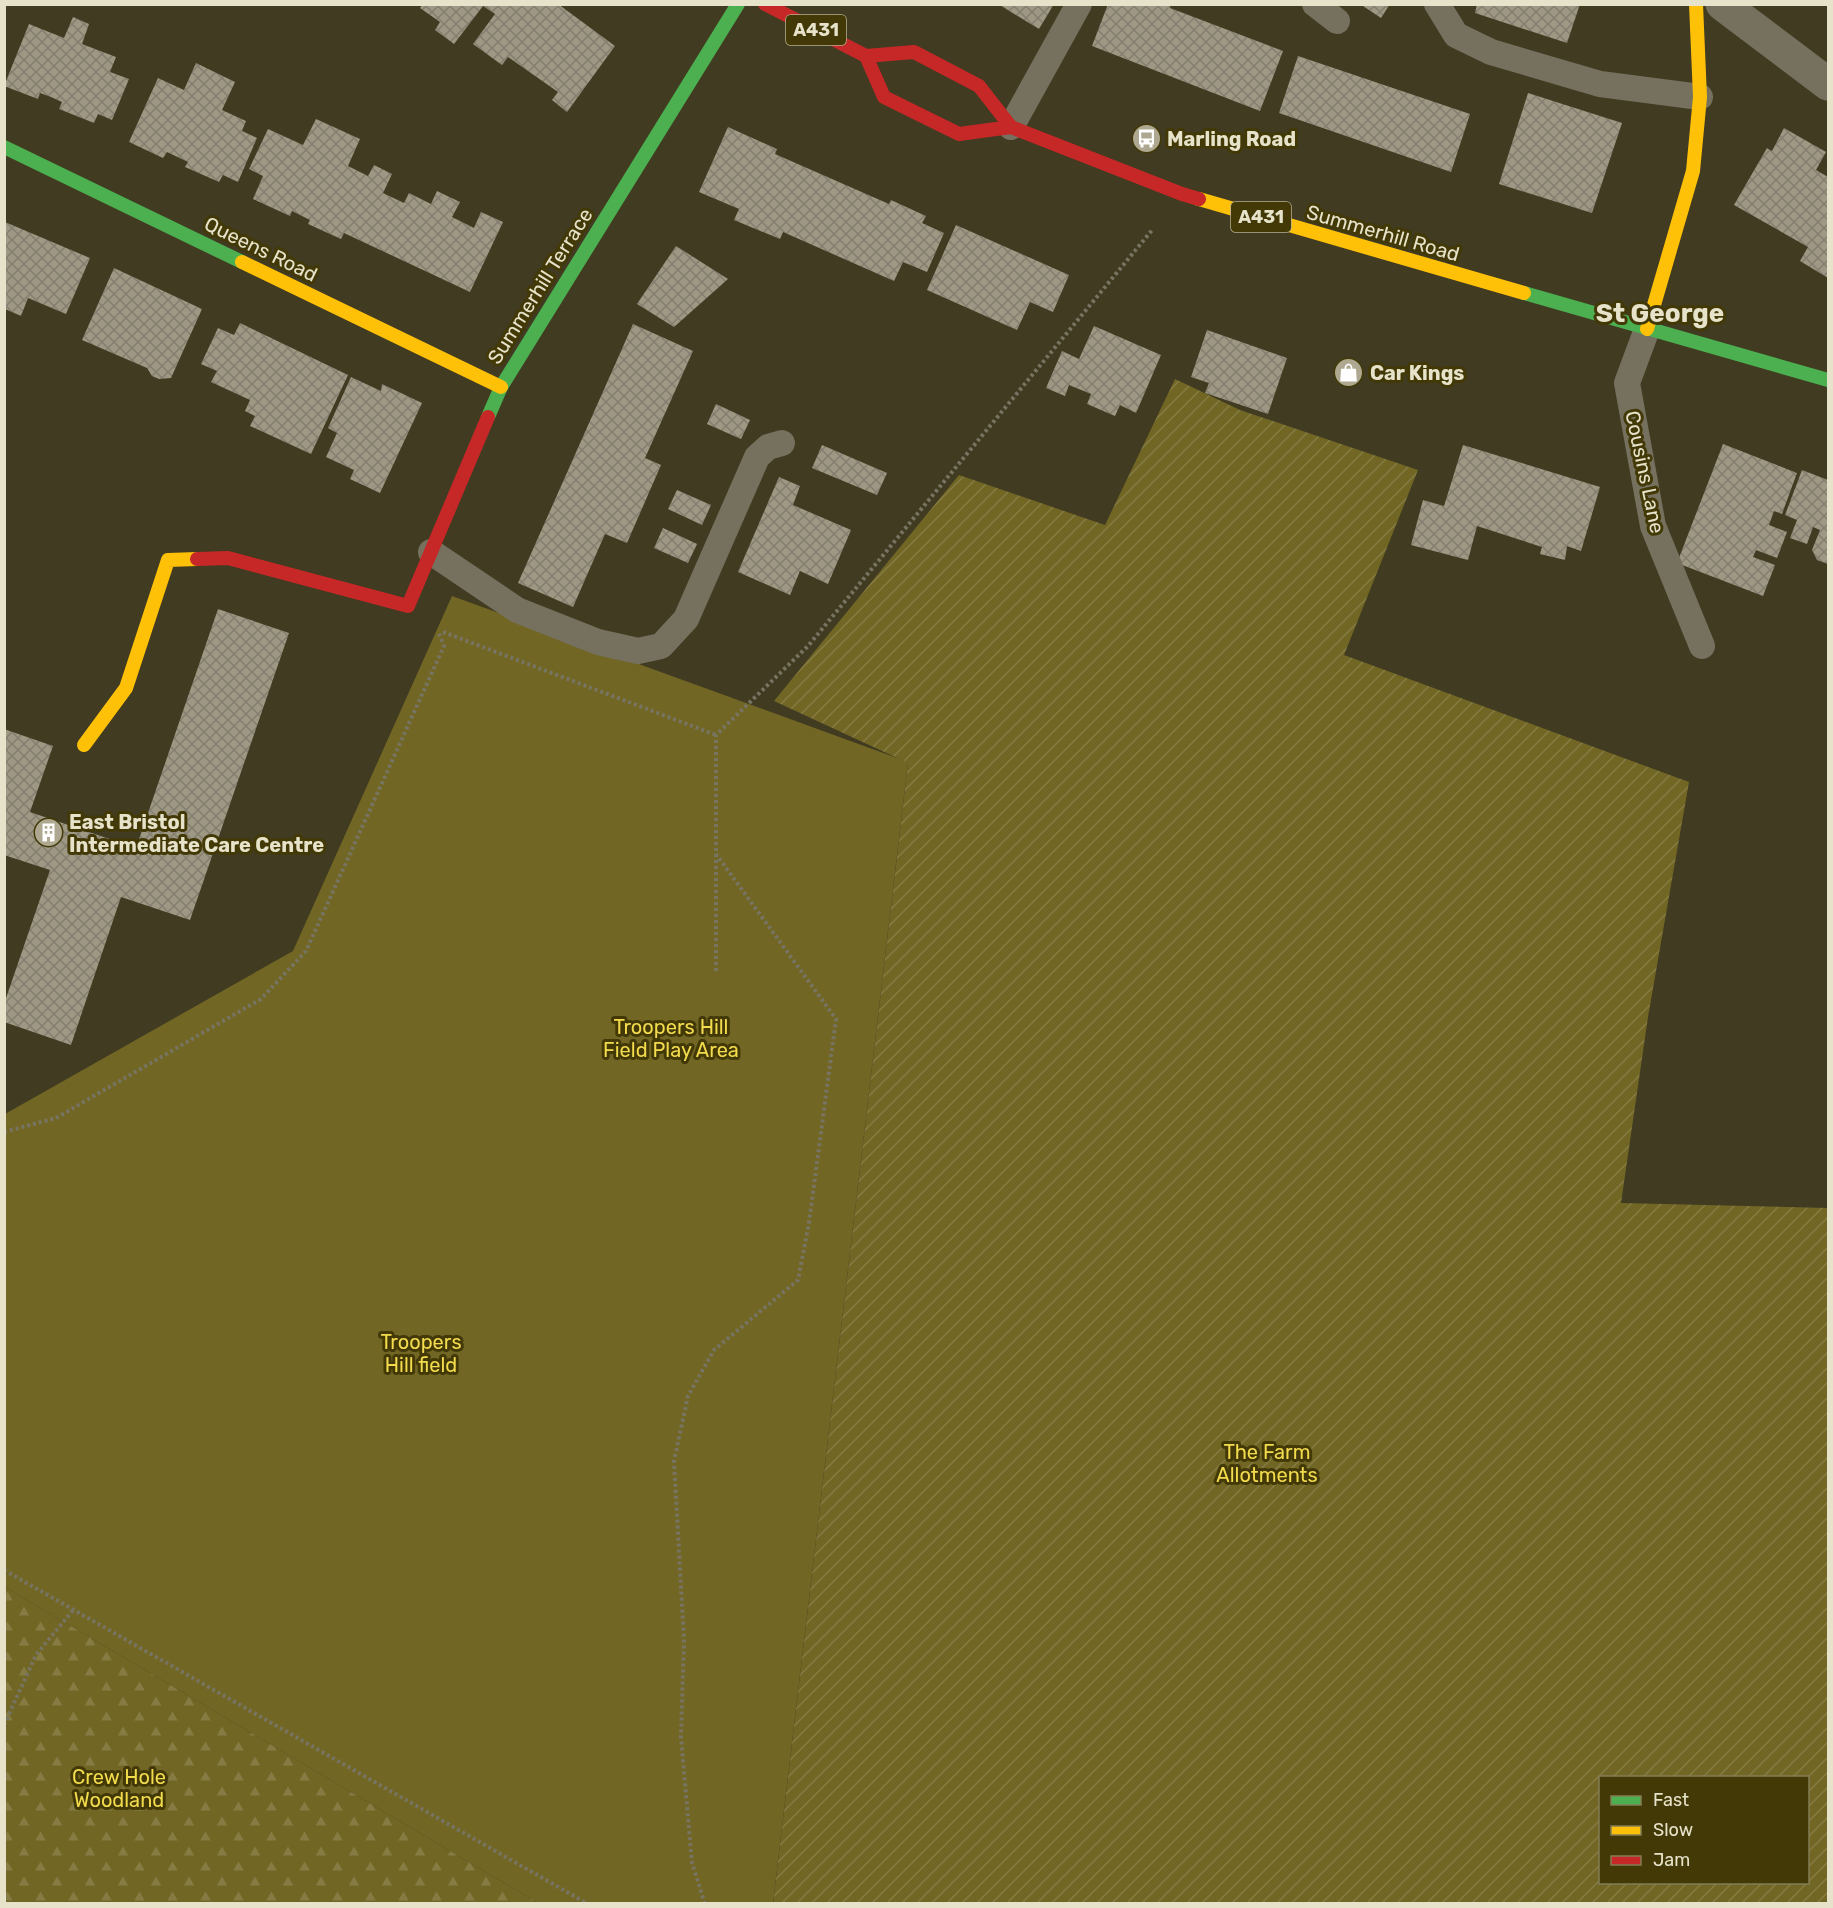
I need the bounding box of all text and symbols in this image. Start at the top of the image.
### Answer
road number: A431 [786,15,846,45]
bus stop icon: Marling Road [1130,123,1162,155]
place label: Marling Road [1167,127,1296,151]
street label: Summerhill Road [1304,200,1462,266]
road number: A431 [1231,202,1291,232]
street label: Summerhill Terrace [482,204,598,368]
street label: Queens Road [201,211,321,287]
district label: St George [1596,298,1724,329]
shop icon: Car Kings [1333,357,1365,389]
place label: Car Kings [1370,361,1464,385]
street label: Cousins Lane [1620,409,1670,535]
place label: East Bristol Intermediate Care Centre [69,810,324,857]
building icon: East Bristol Intermediate Care Centre [32,817,64,849]
park label: Troopers Hill Field Play Area [603,1015,739,1062]
park label: Troopers Hill field [380,1330,462,1377]
park label: The Farm Allotments [1216,1440,1318,1487]
park label: Crew Hole Woodland [72,1765,166,1812]
legend [1599,1776,1809,1884]
text: Fast [1653,1789,1689,1811]
text: Slow [1653,1819,1693,1841]
text: Jam [1653,1849,1690,1871]

